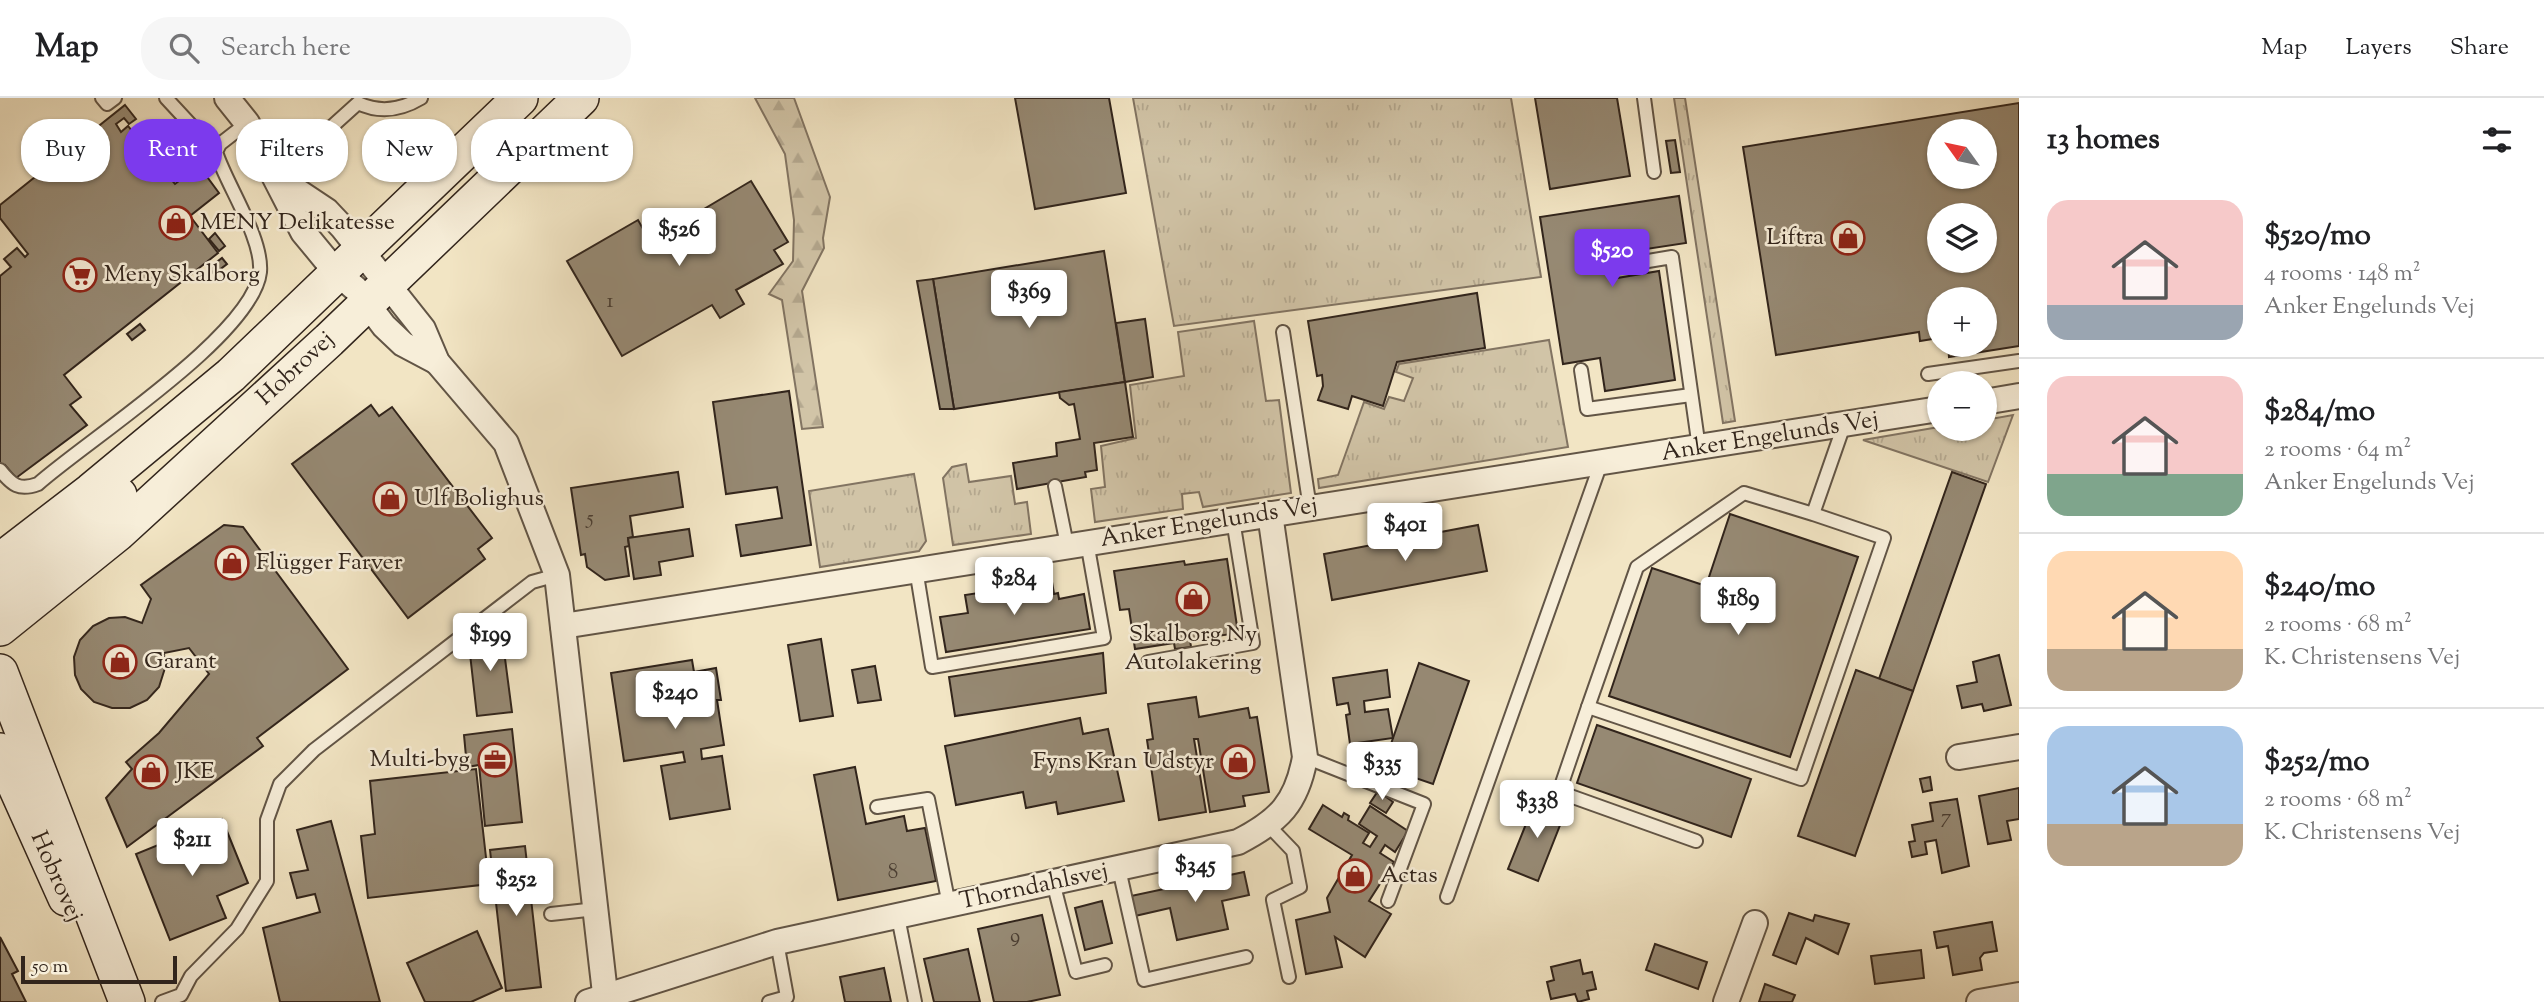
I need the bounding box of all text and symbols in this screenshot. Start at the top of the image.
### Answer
search box [141,17,631,80]
text: Map [35,24,99,72]
icon: search [165,29,203,67]
text: Search here [221,30,351,67]
text: Map [2261,31,2307,65]
text: Layers [2345,31,2412,65]
text: Share [2450,31,2509,65]
chip: Buy [21,119,110,182]
chip: Rent [124,119,222,182]
chip: Filters [236,119,348,182]
chip: New [362,119,457,182]
chip: Apartment [471,119,633,182]
north arrow [1927,119,1997,189]
map controls [1927,119,1997,441]
text: 13 homes [2047,119,2160,162]
icon: filters [2478,121,2516,159]
button: layers [1927,203,1997,273]
shop icon: MENY Delikatesse [157,204,195,242]
place label: MENY Delikatesse [200,206,395,240]
pin: $526 [638,208,720,268]
text: $526 [658,214,700,247]
text: $520/mo [2264,215,2371,258]
shop icon: Liftra [1829,219,1867,257]
place label: Liftra [1766,221,1824,255]
icon: home [2103,228,2187,312]
pin: $520 [1571,230,1653,289]
text: $520 [1590,235,1634,268]
supermarket icon: Meny Skalborg [61,256,99,294]
place label: Meny Skalborg [104,258,260,292]
text: 4 rooms · 148 m² [2264,258,2421,291]
pin: $369 [988,271,1070,330]
text: $369 [1007,276,1051,309]
house number: 1 [606,287,614,317]
button: + [1927,287,1997,357]
text: Anker Engelunds Vej [2264,291,2475,324]
street label: Hobrovej [249,324,343,414]
button: − [1927,371,1997,441]
text: $284/mo [2264,391,2375,434]
street label: Anker Engelunds Vej [1659,403,1881,471]
icon: home [2103,404,2187,488]
text: 2 rooms · 64 m² [2264,434,2411,467]
text: Anker Engelunds Vej [2264,467,2475,500]
shop icon: Ulf Bolighus [371,480,409,518]
place label: Ulf Bolighus [414,482,544,516]
street label: Anker Engelunds Vej [1098,489,1320,557]
house number: 5 [585,504,594,534]
pin: $401 [1364,504,1446,563]
text: $401 [1383,509,1427,542]
shop icon: Flügger Farver [213,544,251,582]
place label: Flügger Farver [256,546,403,580]
pin: $284 [973,558,1055,617]
text: $284 [991,563,1037,596]
text: $240/mo [2264,566,2375,609]
pin: $189 [1697,578,1779,637]
icon: home [2103,579,2187,663]
shop icon: Skalborg Ny Autolakering [1174,580,1212,618]
text: $189 [1717,583,1759,616]
text: 2 rooms · 68 m² [2264,609,2412,642]
pin: $199 [449,614,531,673]
place label: Skalborg Ny Autolakering [1125,618,1262,680]
text: $199 [469,619,511,652]
text: K. Christensens Vej [2264,642,2460,675]
shop icon: Garant [101,643,139,681]
place label: Garant [144,645,217,679]
pin: $240 [634,672,716,731]
text: $240 [652,677,698,710]
office icon: Multi-byg [476,741,514,779]
text: $252/mo [2264,741,2370,784]
pin: $335 [1341,742,1423,802]
place label: Multi-byg [370,743,470,777]
shop icon: Fyns Kran Udstyr [1219,743,1257,781]
place label: Fyns Kran Udstyr [1033,745,1214,779]
text: $335 [1363,748,1401,781]
shop icon: JKE [132,753,170,791]
icon: home [2103,754,2187,838]
place label: JKE [174,755,215,789]
pin: $338 [1496,780,1578,840]
text: 2 rooms · 68 m² [2264,784,2412,817]
text: $338 [1516,786,1558,819]
house number: 7 [1941,803,1952,833]
text: K. Christensens Vej [2264,817,2460,850]
pin: $211 [151,818,233,878]
text: $211 [173,824,211,857]
street label: Hobrovej [21,826,91,928]
pin: $345 [1154,844,1236,904]
text: $345 [1174,850,1216,883]
street label: Thorndahlsvej [957,855,1111,919]
shop icon: Actas [1336,857,1374,895]
pin: $252 [475,858,557,918]
house number: 8 [888,858,898,888]
place label: Actas [1380,859,1438,893]
text: $252 [495,864,537,897]
house number: 9 [1010,922,1020,952]
scale bar [21,953,177,985]
text: 50 m [32,954,68,981]

